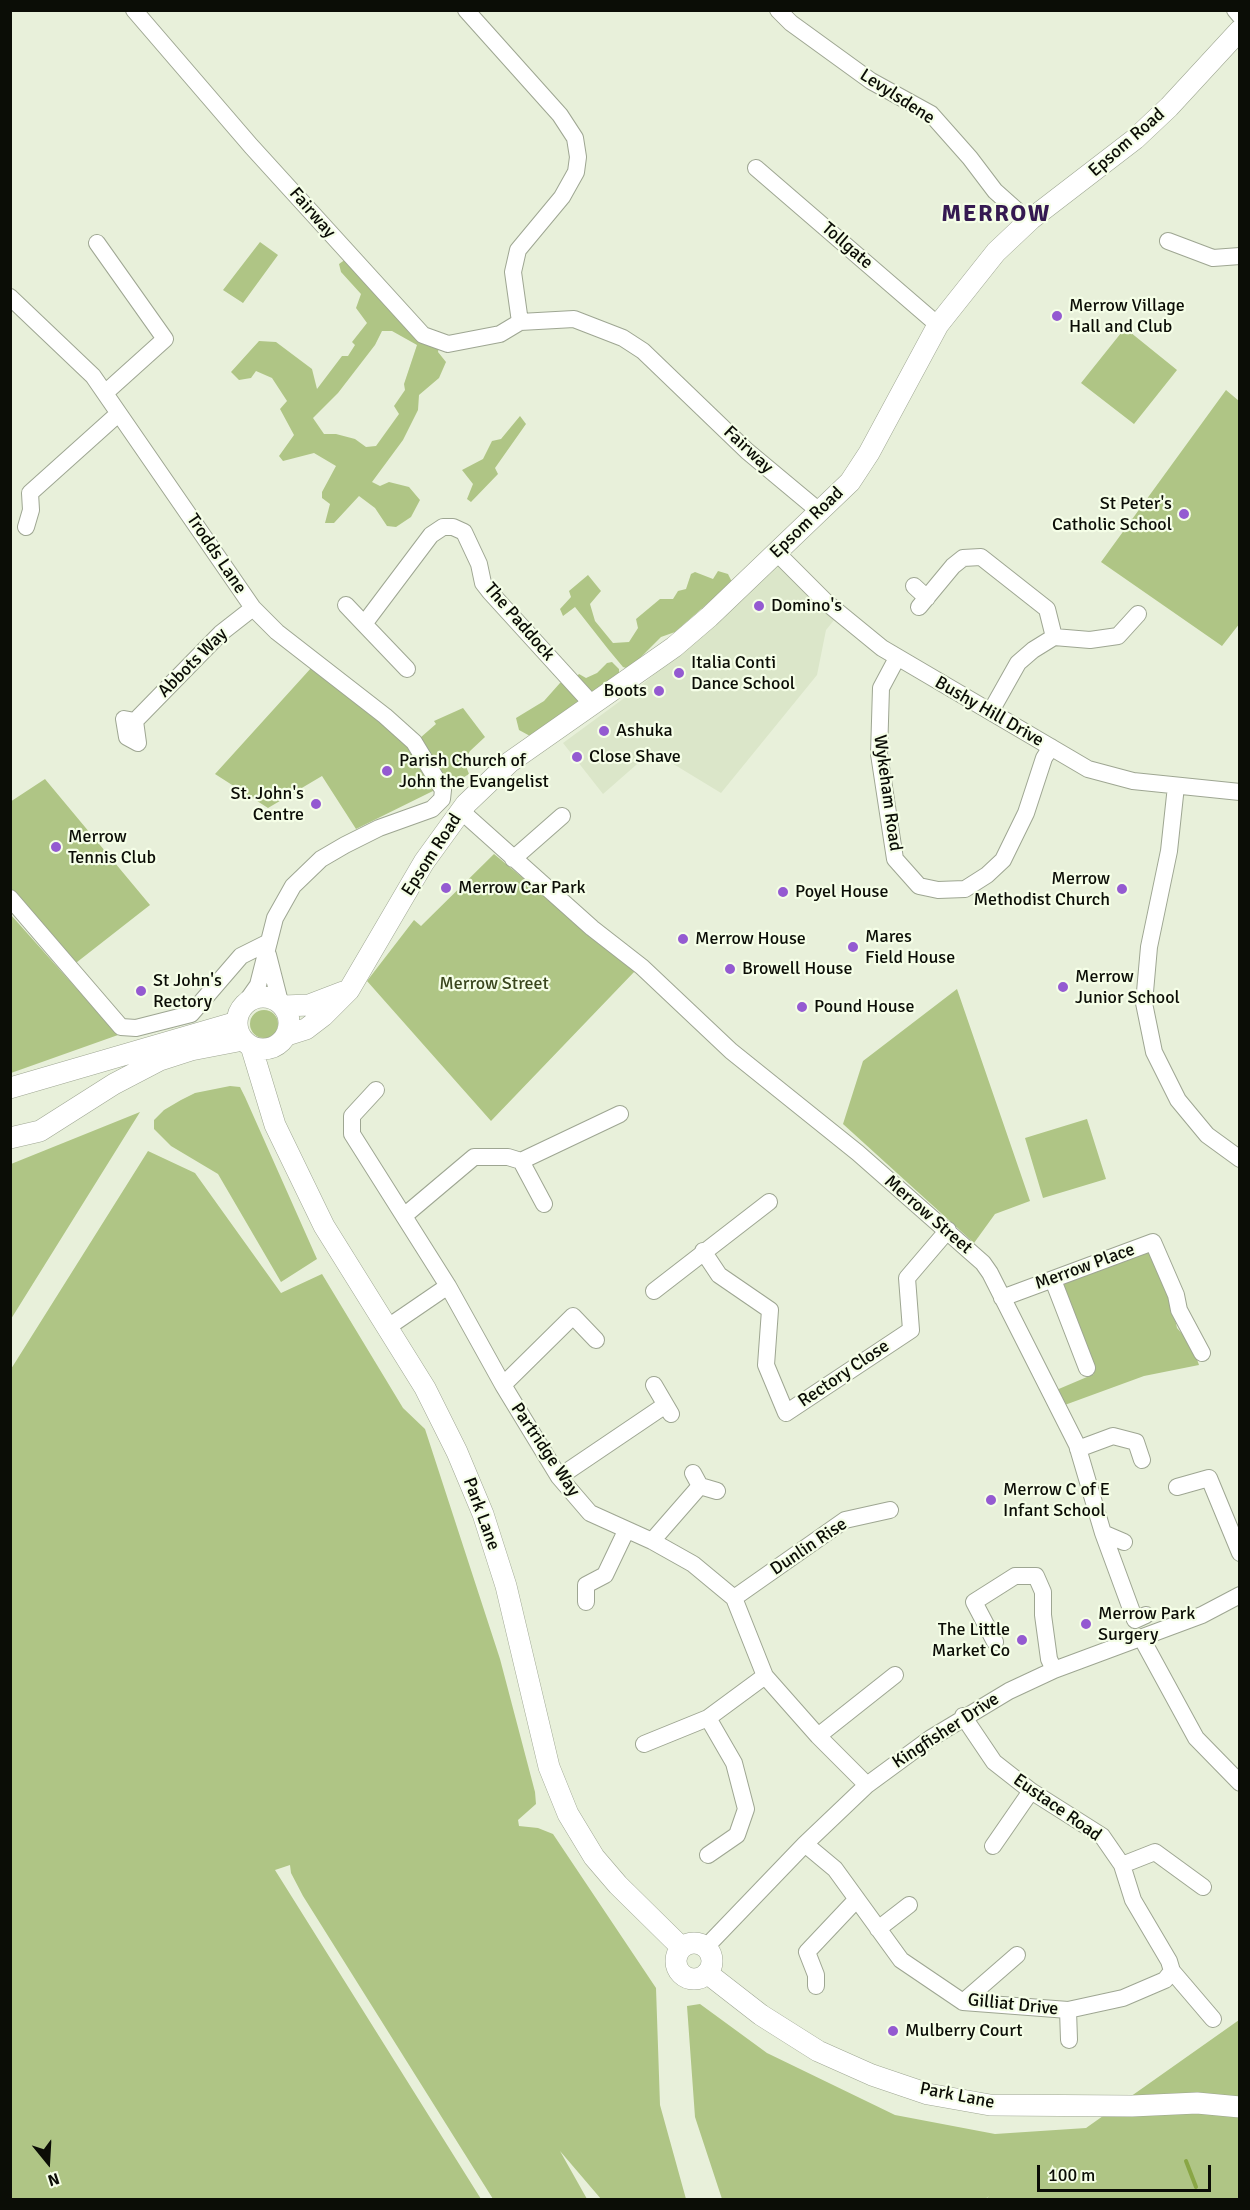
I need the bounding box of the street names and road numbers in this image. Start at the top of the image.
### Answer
street label: Levylsdene [856,65,938,129]
street label: Epsom Road [1085,104,1169,182]
street label: Fairway [284,183,340,243]
street label: Tollgate [817,218,877,274]
street label: Fairway [719,422,777,478]
street label: Epsom Road [766,483,848,563]
street label: Trodds Lane [181,510,251,598]
street label: The Paddock [479,579,559,665]
street label: Abbots Way [154,624,232,702]
street label: Bushy Hill Drive [931,672,1047,752]
street label: Wykeham Road [868,734,906,852]
street label: Epsom Road [397,810,467,900]
street label: Merrow Street [880,1171,976,1259]
street label: Merrow Place [1032,1239,1138,1295]
street label: Rectory Close [794,1336,894,1412]
street label: Partridge Way [506,1399,584,1501]
street label: Park Lane [458,1475,504,1553]
street label: Dunlin Rise [767,1514,851,1580]
street label: Kingfisher Drive [889,1688,1003,1774]
street label: Eustace Road [1009,1770,1105,1846]
street label: Gilliat Drive [967,1989,1059,2021]
street label: Park Lane [918,2078,996,2114]

